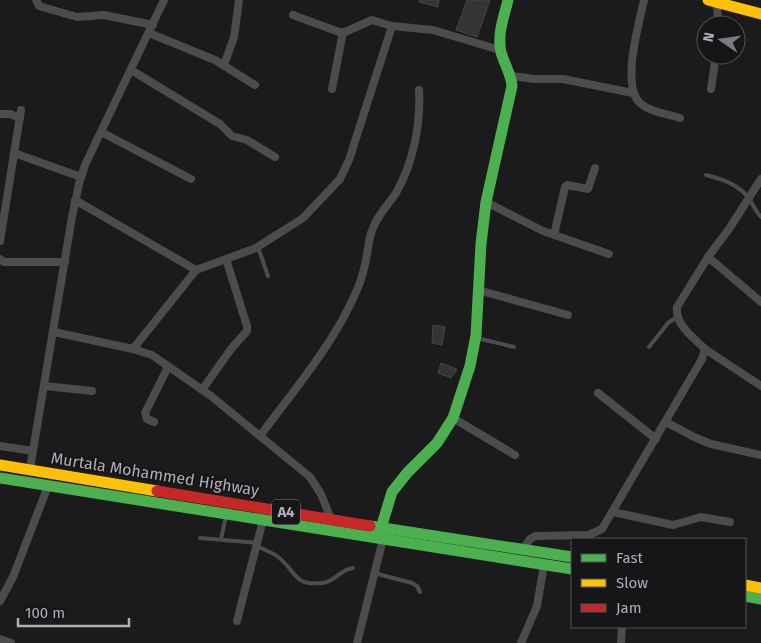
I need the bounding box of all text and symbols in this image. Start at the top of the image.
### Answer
north arrow [696,15,746,65]
text: N [699,31,718,44]
street label: Murtala Mohammed Highway [50,448,260,500]
road number: A4 [272,500,300,524]
legend [571,538,746,628]
text: Fast [616,549,643,567]
text: Slow [616,574,648,592]
scale bar [18,596,129,628]
text: Jam [616,599,642,617]
text: 100 m [25,604,65,622]

